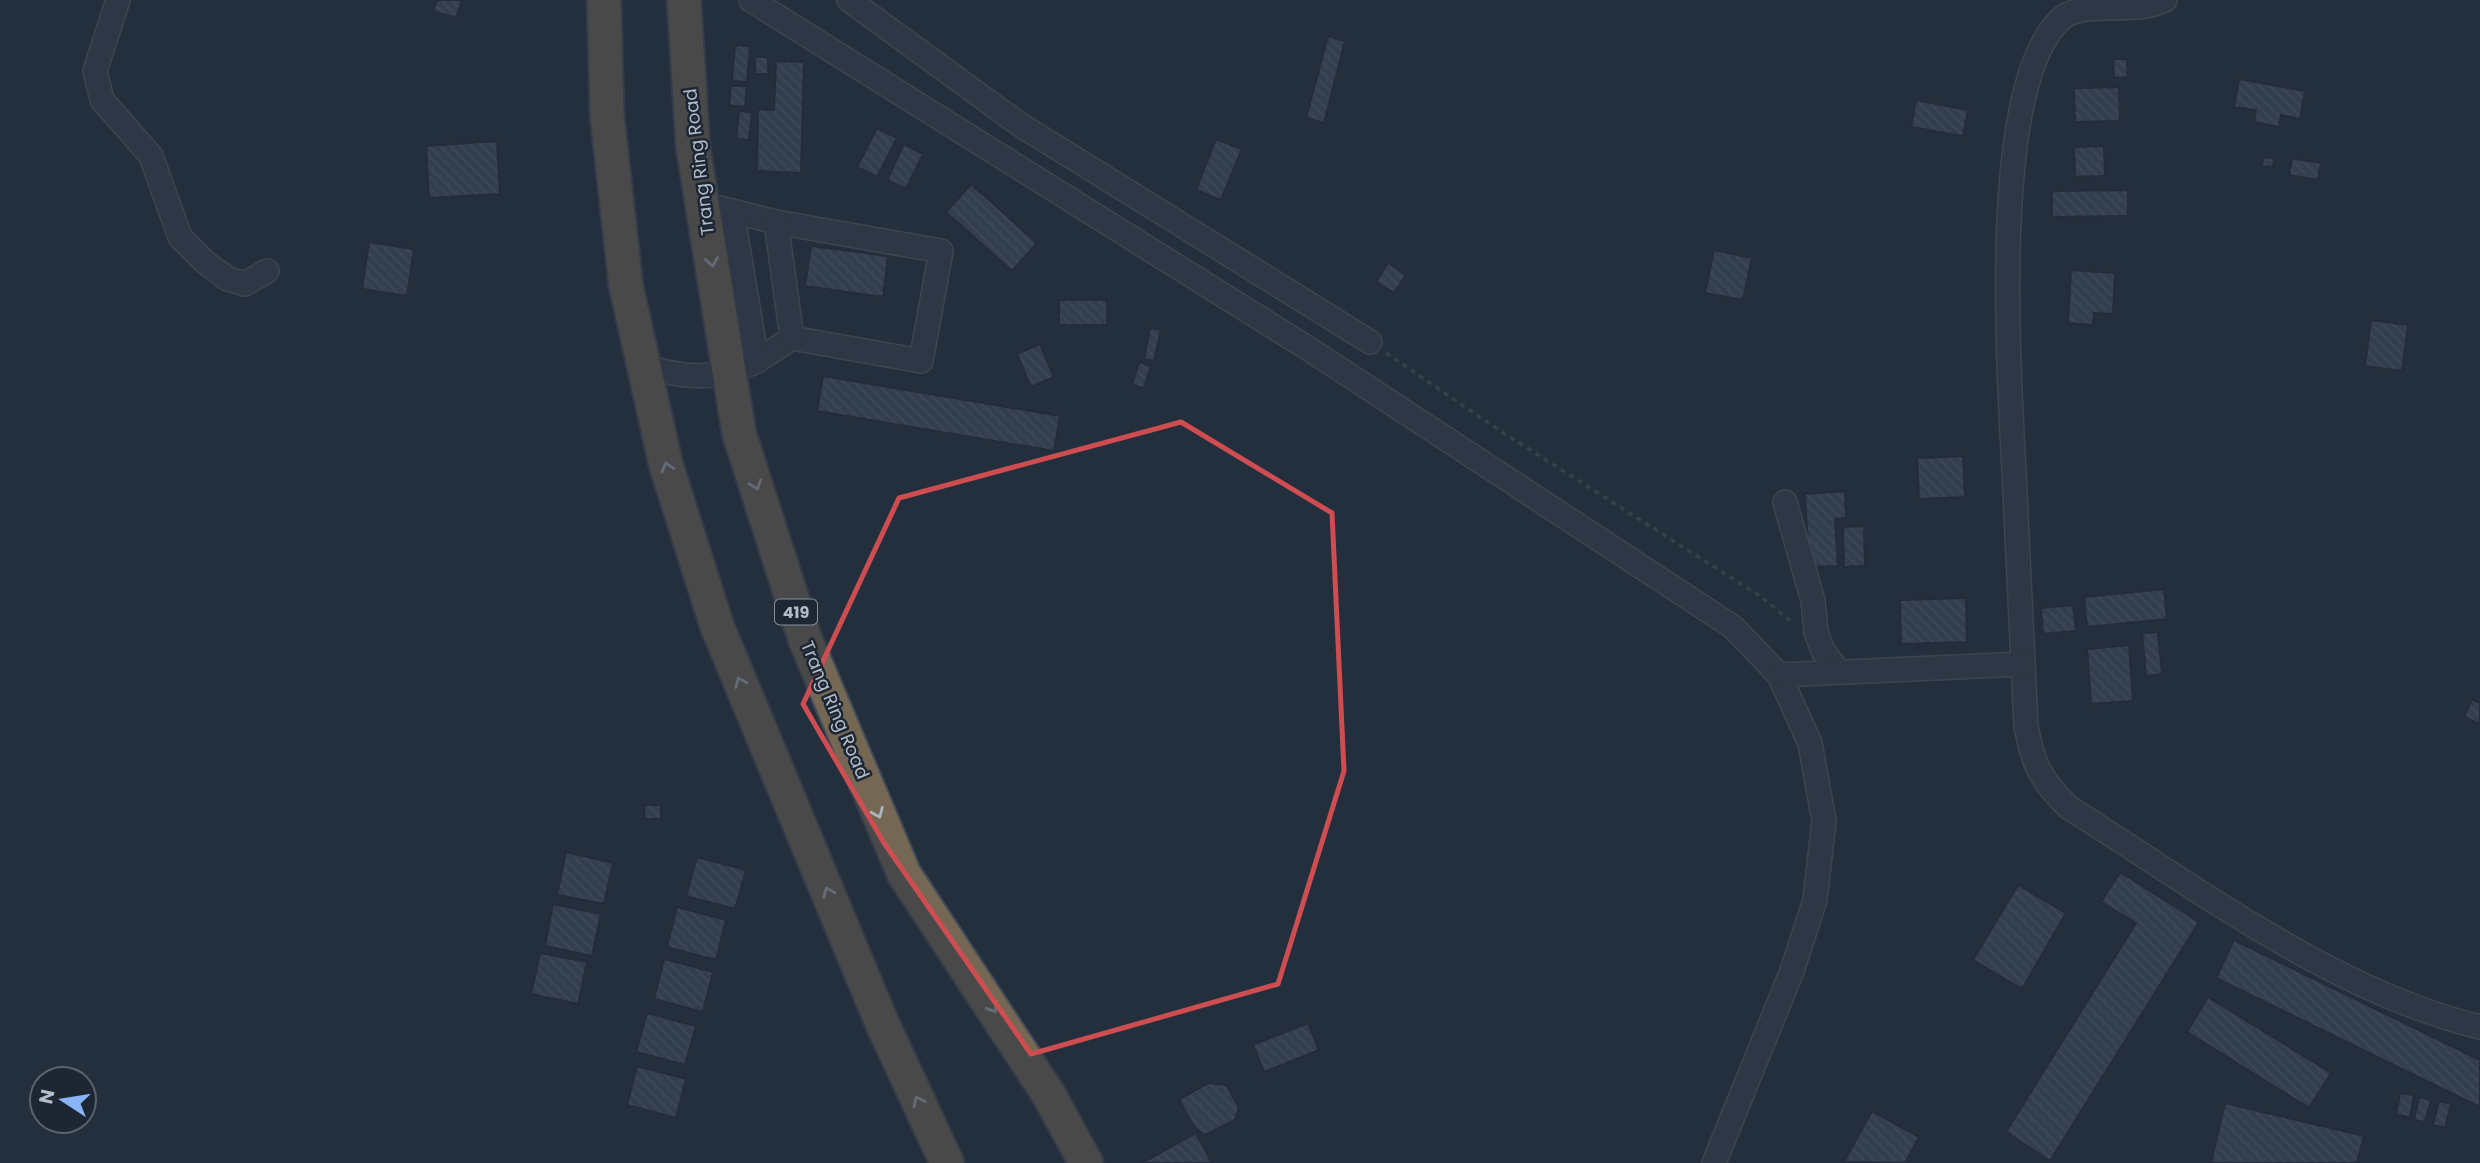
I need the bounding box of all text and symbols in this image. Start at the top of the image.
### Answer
street label: Trang Ring Road [677,87,720,237]
one-way arrow [704,257,719,268]
one-way arrow [661,461,675,473]
one-way arrow [748,479,762,491]
road number: 419 [775,600,817,624]
street label: Trang Ring Road [795,637,876,783]
one-way arrow [735,677,749,689]
one-way arrow [870,806,884,818]
one-way arrow [822,887,836,900]
one-way arrow [985,1001,998,1014]
north arrow [28,1065,98,1135]
text: N [32,1087,62,1106]
one-way arrow [913,1096,927,1108]

